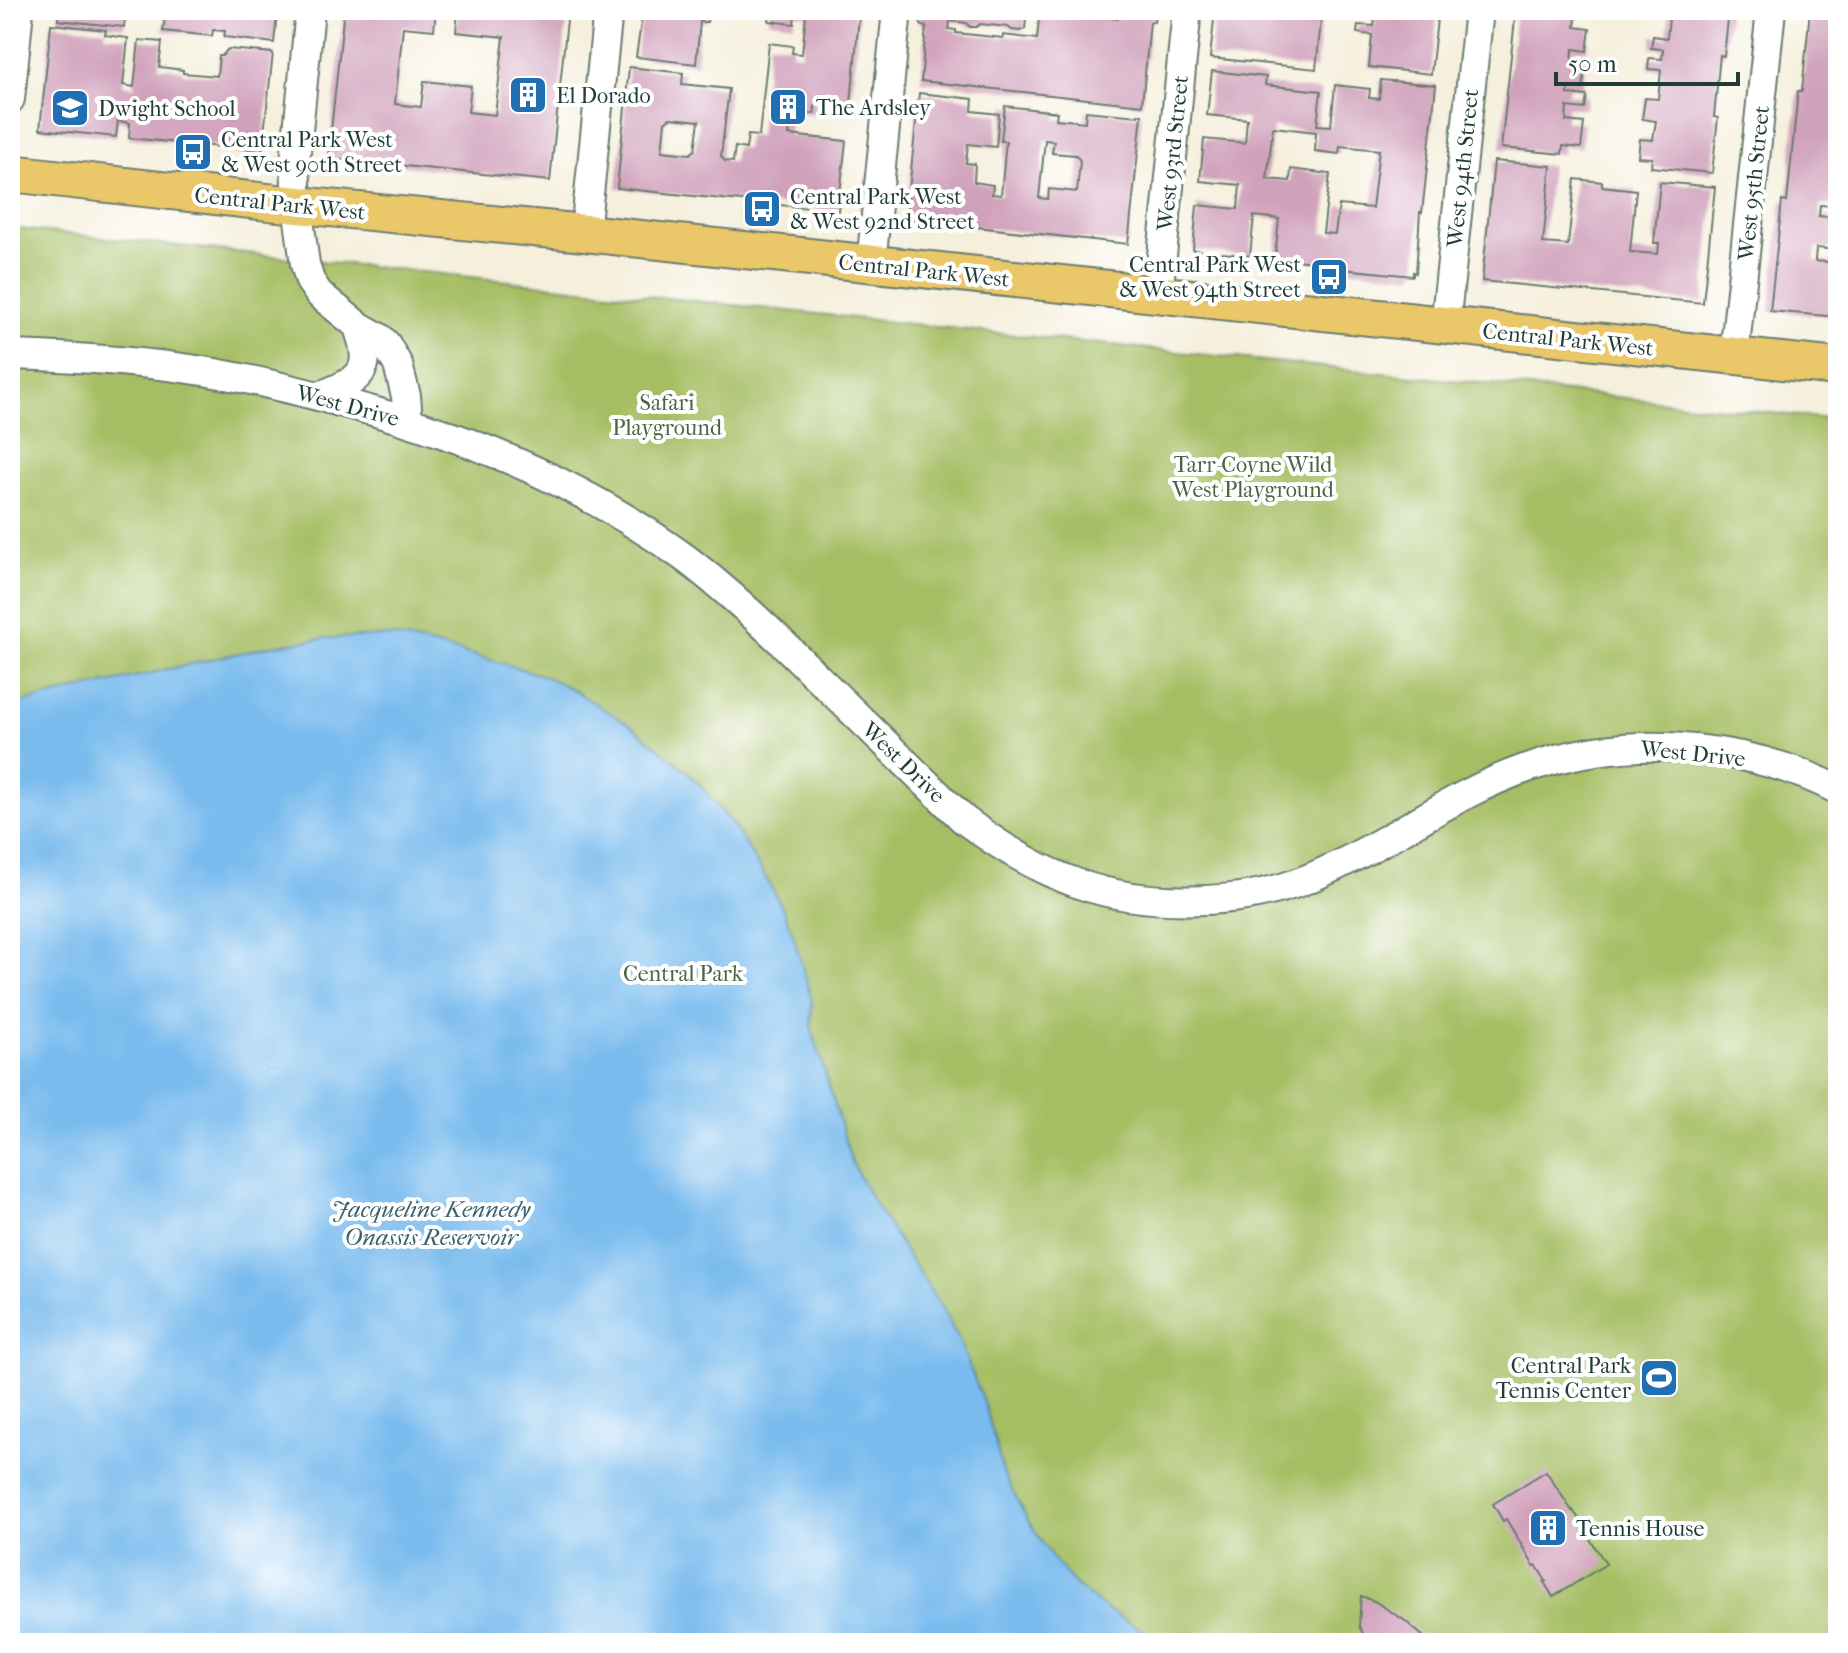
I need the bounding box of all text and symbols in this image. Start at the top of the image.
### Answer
scale bar [1556,36,1738,86]
text: 50 m [1568,50,1617,78]
building icon: El Dorado [507,74,549,116]
street label: West 93rd Street [1152,74,1194,233]
place label: El Dorado [556,83,651,109]
building icon: The Ardsley [767,86,809,128]
school or university icon: Dwight School [49,87,91,129]
street label: West 94th Street [1442,88,1484,250]
place label: The Ardsley [816,95,932,121]
place label: Dwight School [98,96,236,122]
street label: West 95th Street [1733,104,1775,263]
place label: Central Park West & West 90th Street [221,127,402,178]
bus stop icon: Central Park West & West 90th Street [172,131,214,173]
street label: Central Park West [193,182,367,226]
place label: Central Park West & West 92nd Street [790,184,975,235]
bus stop icon: Central Park West & West 92nd Street [741,188,783,230]
street label: Central Park West [837,249,1011,293]
place label: Central Park West & West 94th Street [1119,252,1301,303]
bus stop icon: Central Park West & West 94th Street [1308,256,1350,298]
street label: Central Park West [1481,318,1655,362]
street label: West Drive [292,380,402,432]
park label: Safari Playground [612,390,723,441]
park label: Tarr-Coyne Wild West Playground [1171,452,1335,503]
street label: West Drive [856,716,950,809]
street label: West Drive [1638,735,1747,772]
park label: Central Park [623,961,744,987]
water label: Jacqueline Kennedy Onassis Reservoir [332,1195,531,1251]
place label: Central Park Tennis Center [1496,1353,1632,1404]
sports icon: Central Park Tennis Center [1638,1357,1680,1399]
building icon: Tennis House [1527,1507,1569,1549]
place label: Tennis House [1576,1516,1704,1542]

